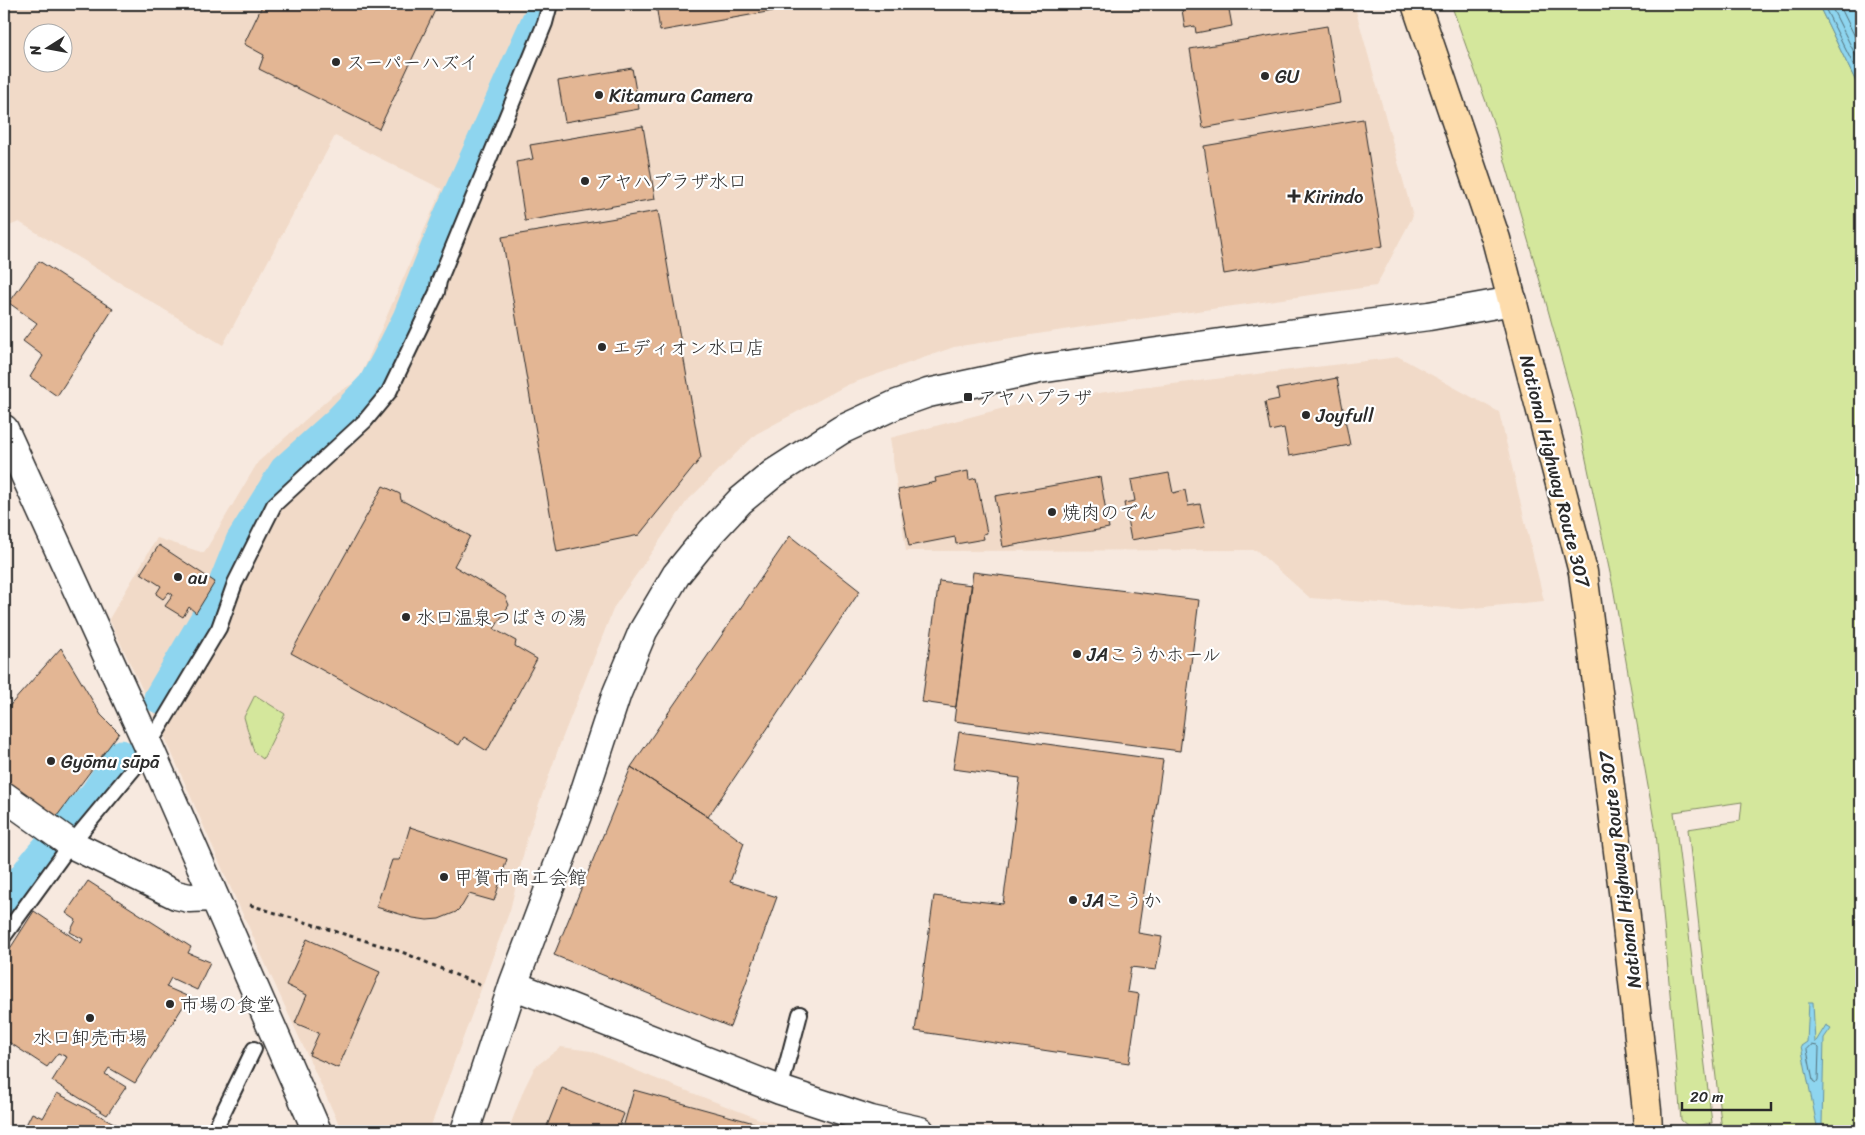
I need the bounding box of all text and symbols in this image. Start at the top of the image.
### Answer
north arrow [22,22,72,72]
text: N [22,43,49,59]
place label: スーパーハズイ [346,46,478,79]
marker: スーパーハズイ [330,56,342,68]
place label: GU [1275,60,1300,93]
marker: GU [1259,70,1271,82]
place label: Kitamura Camera [609,79,754,112]
marker: Kitamura Camera [593,89,605,101]
place label: アヤハプラザ水口 [595,165,747,198]
marker: アヤハプラザ水口 [579,175,591,187]
place label: Kirindo [1304,180,1364,213]
marker: Kirindo [1288,190,1300,202]
place label: エディオン水口店 [612,331,765,364]
marker: エディオン水口店 [596,341,608,353]
street label: National Highway Route 307 [1510,351,1600,592]
place label: アヤハプラザ [978,381,1092,414]
marker: アヤハプラザ [962,391,974,403]
place label: Joyfull [1315,399,1374,432]
marker: Joyfull [1300,409,1312,421]
place label: 焼肉のでん [1062,496,1157,529]
marker: 焼肉のでん [1046,506,1058,518]
place label: au [188,561,208,594]
marker: au [172,571,184,583]
place label: 水口温泉つばきの湯 [416,601,587,634]
marker: 水口温泉つばきの湯 [400,611,412,623]
place label: JAこうかホール [1086,638,1221,671]
marker: JAこうかホール [1071,648,1083,660]
place label: Gyōmu sūpā [61,745,160,778]
street label: National Highway Route 307 [1589,748,1651,990]
marker: Gyōmu sūpā [45,755,57,767]
place label: 甲賀市商工会館 [454,861,587,894]
marker: 甲賀市商工会館 [438,871,450,883]
place label: JAこうか [1082,884,1161,917]
marker: JAこうか [1067,894,1079,906]
place label: 市場の食堂 [180,988,275,1021]
marker: 市場の食堂 [164,998,176,1010]
marker: 水口卸売市場 [84,1012,96,1024]
place label: 水口卸売市場 [33,1021,147,1054]
scale bar [1682,1080,1771,1112]
text: 20 m [1690,1084,1724,1110]

